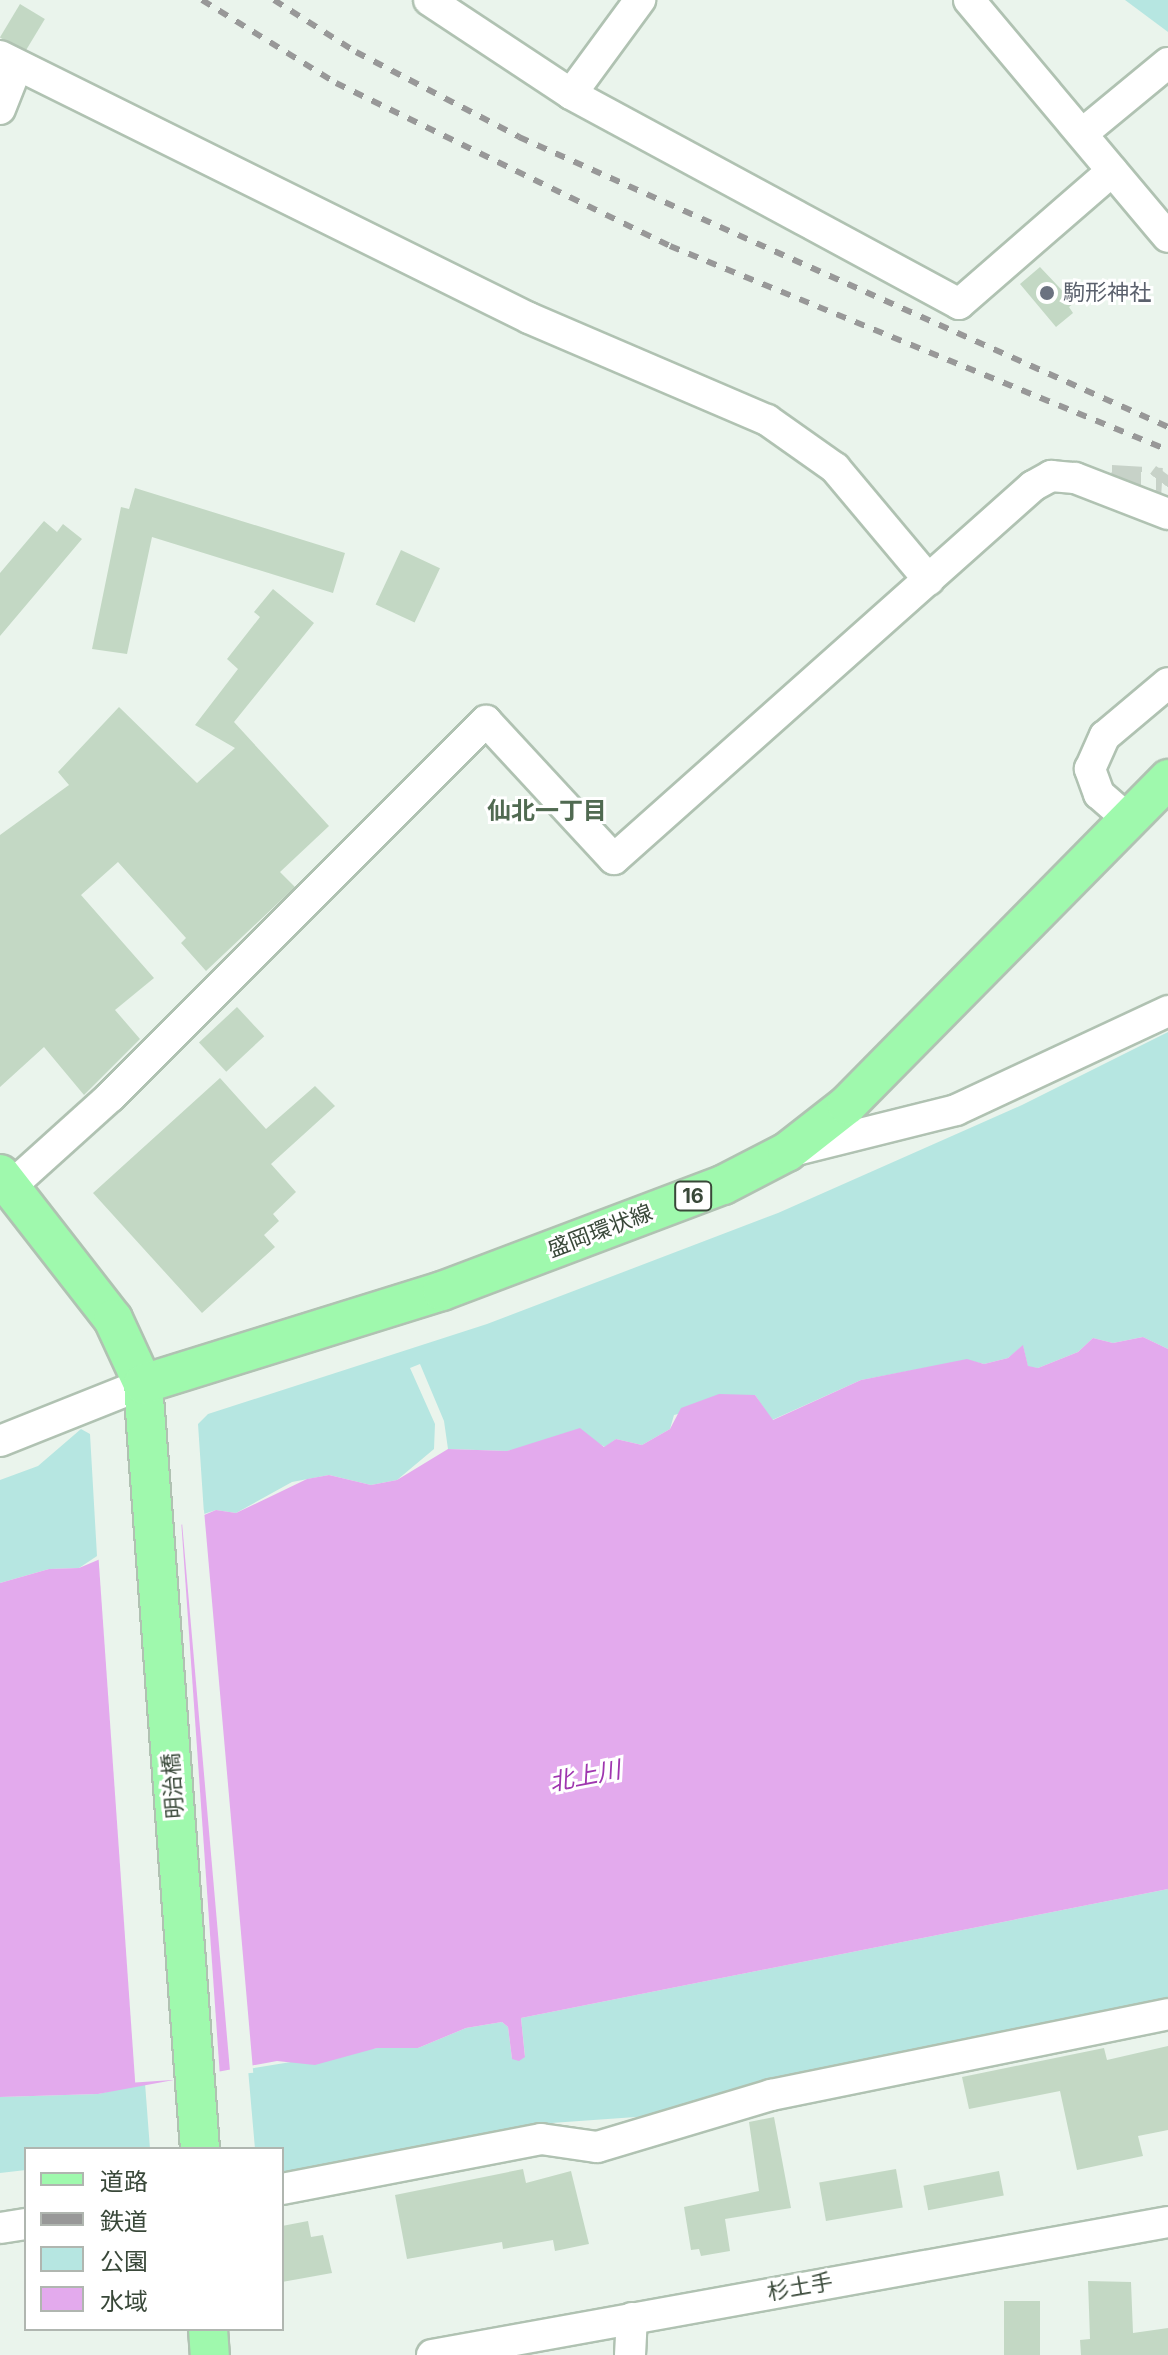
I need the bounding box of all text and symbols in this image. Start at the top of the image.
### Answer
place label: 駒形神社 [1063,280,1151,306]
marker: 駒形神社 [1038,284,1056,302]
district label: 仙北一丁目 [487,797,607,825]
road number: 16 [673,1180,713,1212]
street label: 盛岡環状線 [544,1199,656,1263]
street label: 明治橋 [158,1752,188,1820]
water label: 北上川 [547,1755,623,1797]
legend [24,2147,284,2331]
text: 道路 [100,2167,148,2196]
text: 鉄道 [100,2207,148,2236]
text: 公園 [100,2247,148,2276]
street label: 杉土手 [765,2268,835,2306]
text: 水域 [100,2287,148,2316]

